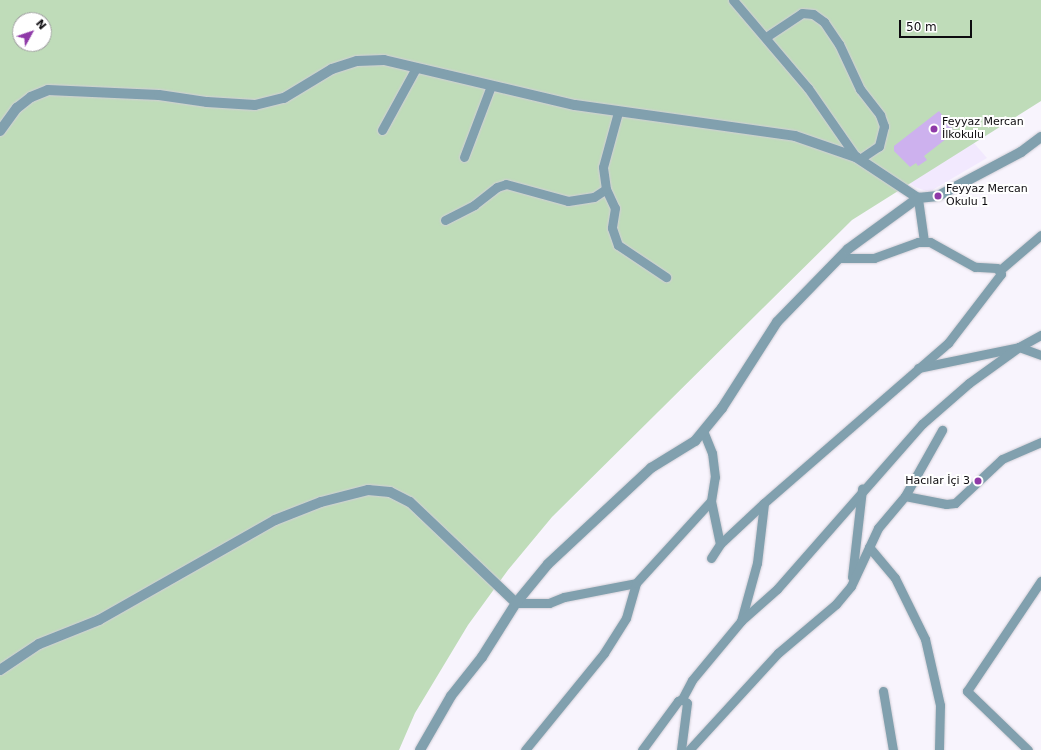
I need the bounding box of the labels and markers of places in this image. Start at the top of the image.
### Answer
place label: Feyyaz Mercan İlkokulu [942,116,1024,142]
marker: Feyyaz Mercan İlkokulu [929,124,939,134]
place label: Feyyaz Mercan Okulu 1 [946,183,1028,209]
marker: Feyyaz Mercan Okulu 1 [933,191,943,201]
place label: Hacılar İçi 3 [905,474,970,488]
marker: Hacılar İçi 3 [973,476,983,486]

